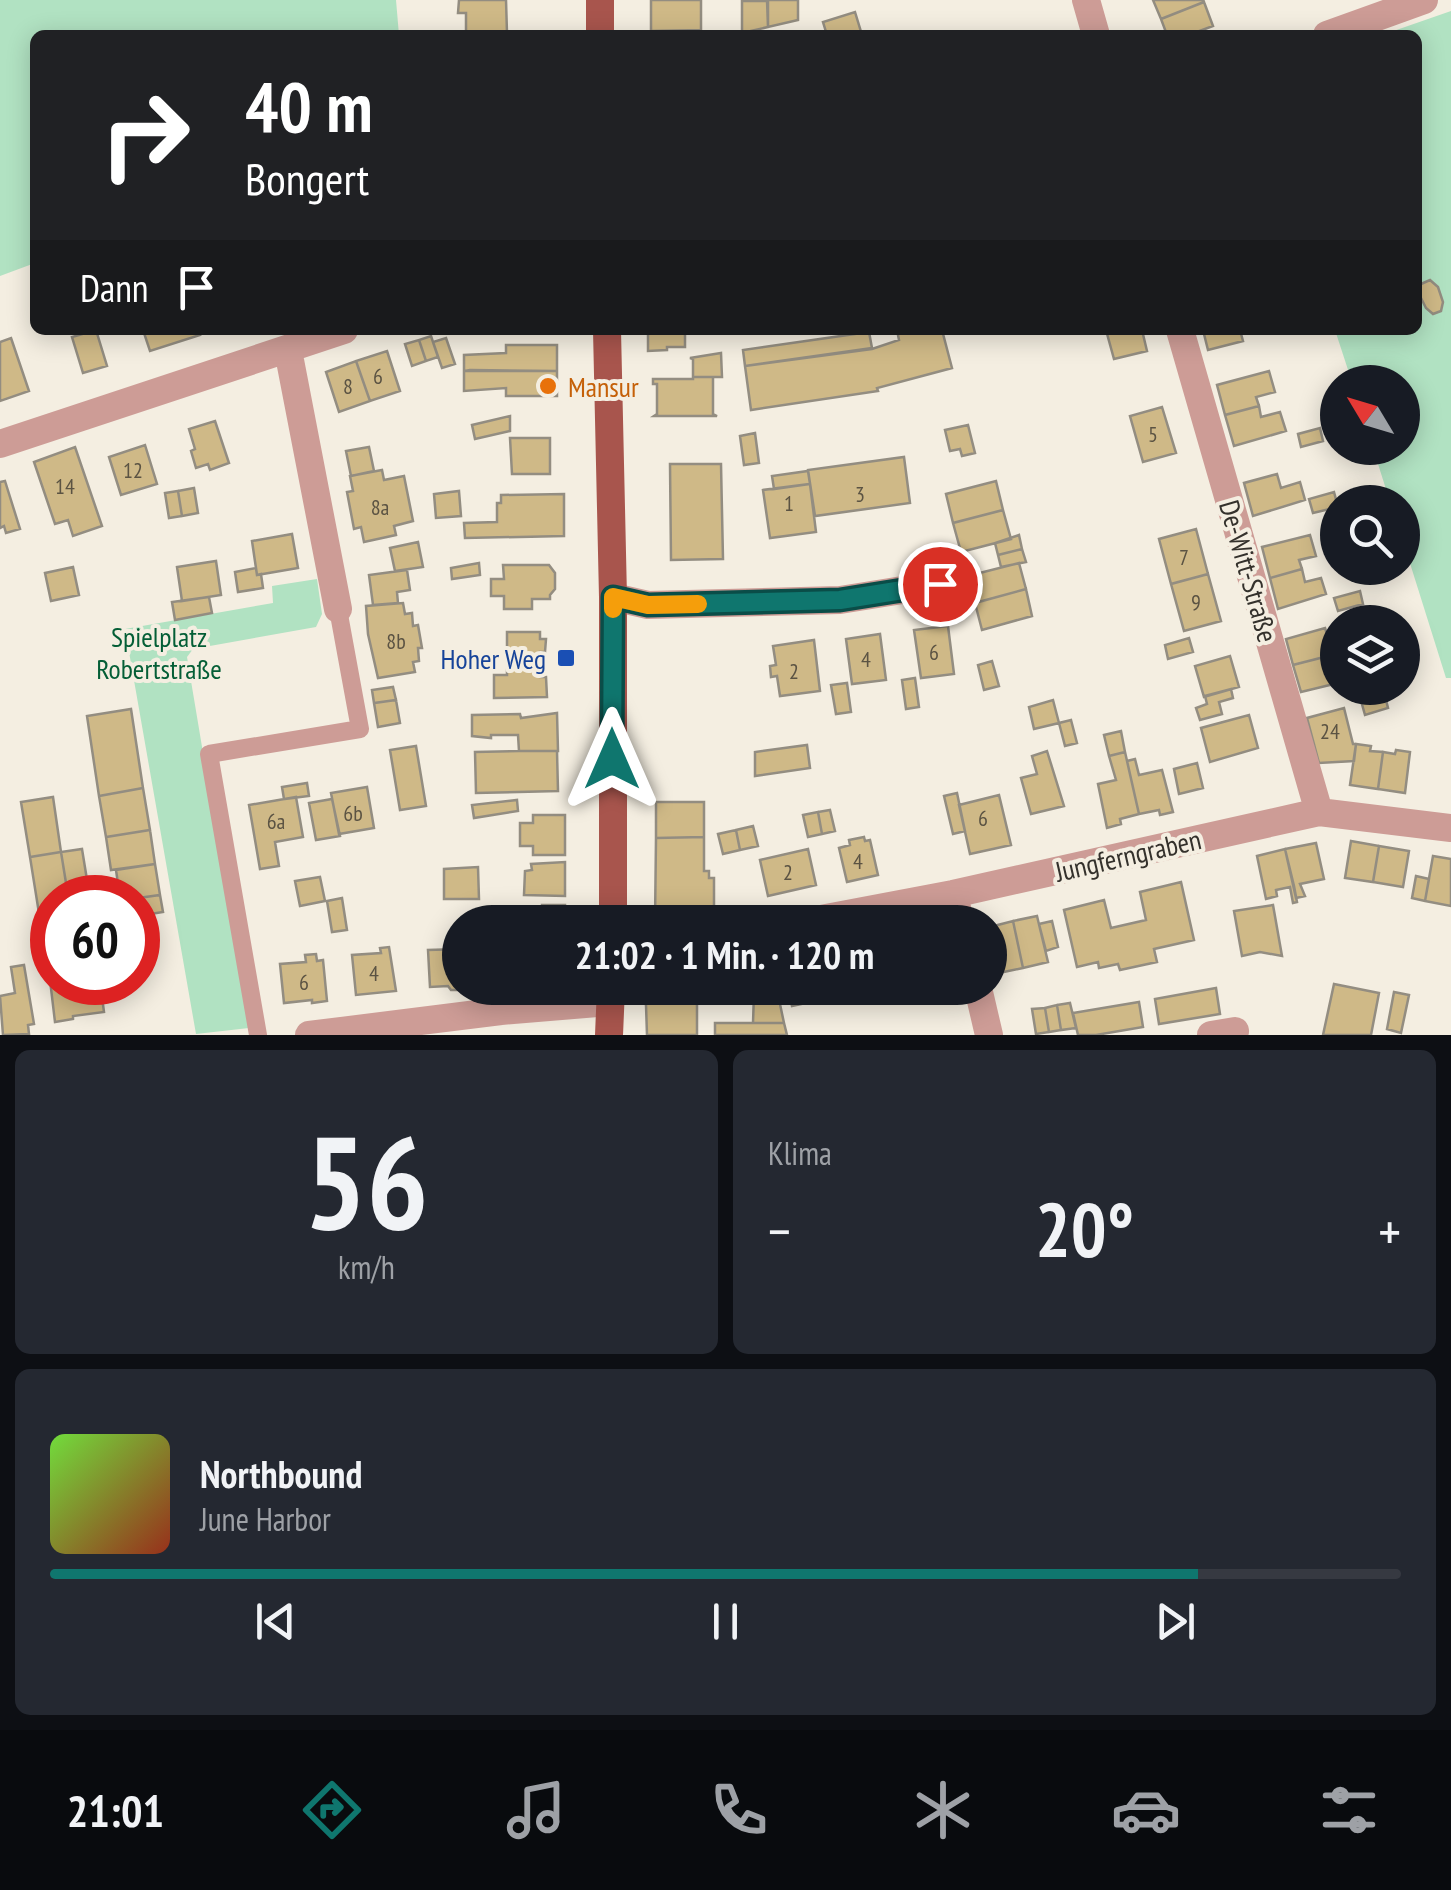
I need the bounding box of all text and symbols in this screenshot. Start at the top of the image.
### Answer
text: 40 m [245,61,373,151]
icon: right [80,70,210,200]
text: Bongert [245,149,369,207]
icon: arrive [169,260,224,315]
text: Dann [80,263,149,312]
house number: 6 [373,362,383,390]
north arrow [1320,365,1420,465]
map controls [1320,365,1420,705]
place label: Mansur [568,368,639,405]
house number: 8 [343,372,353,400]
marker: Mansur [537,375,559,397]
house number: 5 [1148,420,1158,448]
house number: 12 [123,456,143,484]
house number: 14 [55,472,75,500]
house number: 3 [855,480,865,508]
button: search [1320,485,1420,585]
house number: 1 [784,489,794,517]
house number: 8a [371,493,389,521]
street label: De-Witt-Straße [1211,496,1287,646]
pin [898,542,983,627]
house number: 7 [1179,543,1189,571]
icon: arrive [913,557,968,612]
house number: 9 [1191,588,1201,616]
button: layers [1320,605,1420,705]
park label: Spielplatz Robertstraße [96,618,222,687]
house number: 8b [386,627,406,655]
house number: 6 [929,638,939,666]
place label: Hoher Weg [441,640,546,677]
house number: 4 [861,645,871,673]
marker: Hoher Weg [555,647,577,669]
house number: 2 [789,657,799,685]
position arrow [560,707,664,811]
house number: 24 [1320,717,1340,745]
house number: 6b [343,799,363,827]
house number: 6 [978,804,988,832]
house number: 6a [267,807,285,835]
street label: Jungferngraben [1050,820,1205,890]
house number: 4 [853,847,863,875]
house number: 2 [783,858,793,886]
speed limit sign: 60 [30,875,160,1005]
text: 21:02 · 1 Min. · 120 m [575,930,874,979]
house number: 4 [369,959,379,987]
house number: 6 [299,968,309,996]
text: 56 [304,1097,429,1265]
text: Klima [768,1132,832,1174]
text: 20° [1035,1181,1134,1278]
text: − [768,1195,791,1266]
text: + [1378,1195,1401,1266]
text: km/h [338,1246,395,1288]
text: Northbound [200,1449,362,1498]
text: June Harbor [200,1498,331,1540]
icon: previous [248,1594,303,1649]
icon: pause [698,1594,753,1649]
icon: next [1148,1594,1203,1649]
icon: directions [297,1775,367,1845]
icon: music [501,1775,571,1845]
icon: phone [704,1775,774,1845]
icon: climate [908,1775,978,1845]
icon: car [1111,1775,1181,1845]
icon: filters [1314,1775,1384,1845]
text: 21:01 [67,1781,164,1839]

